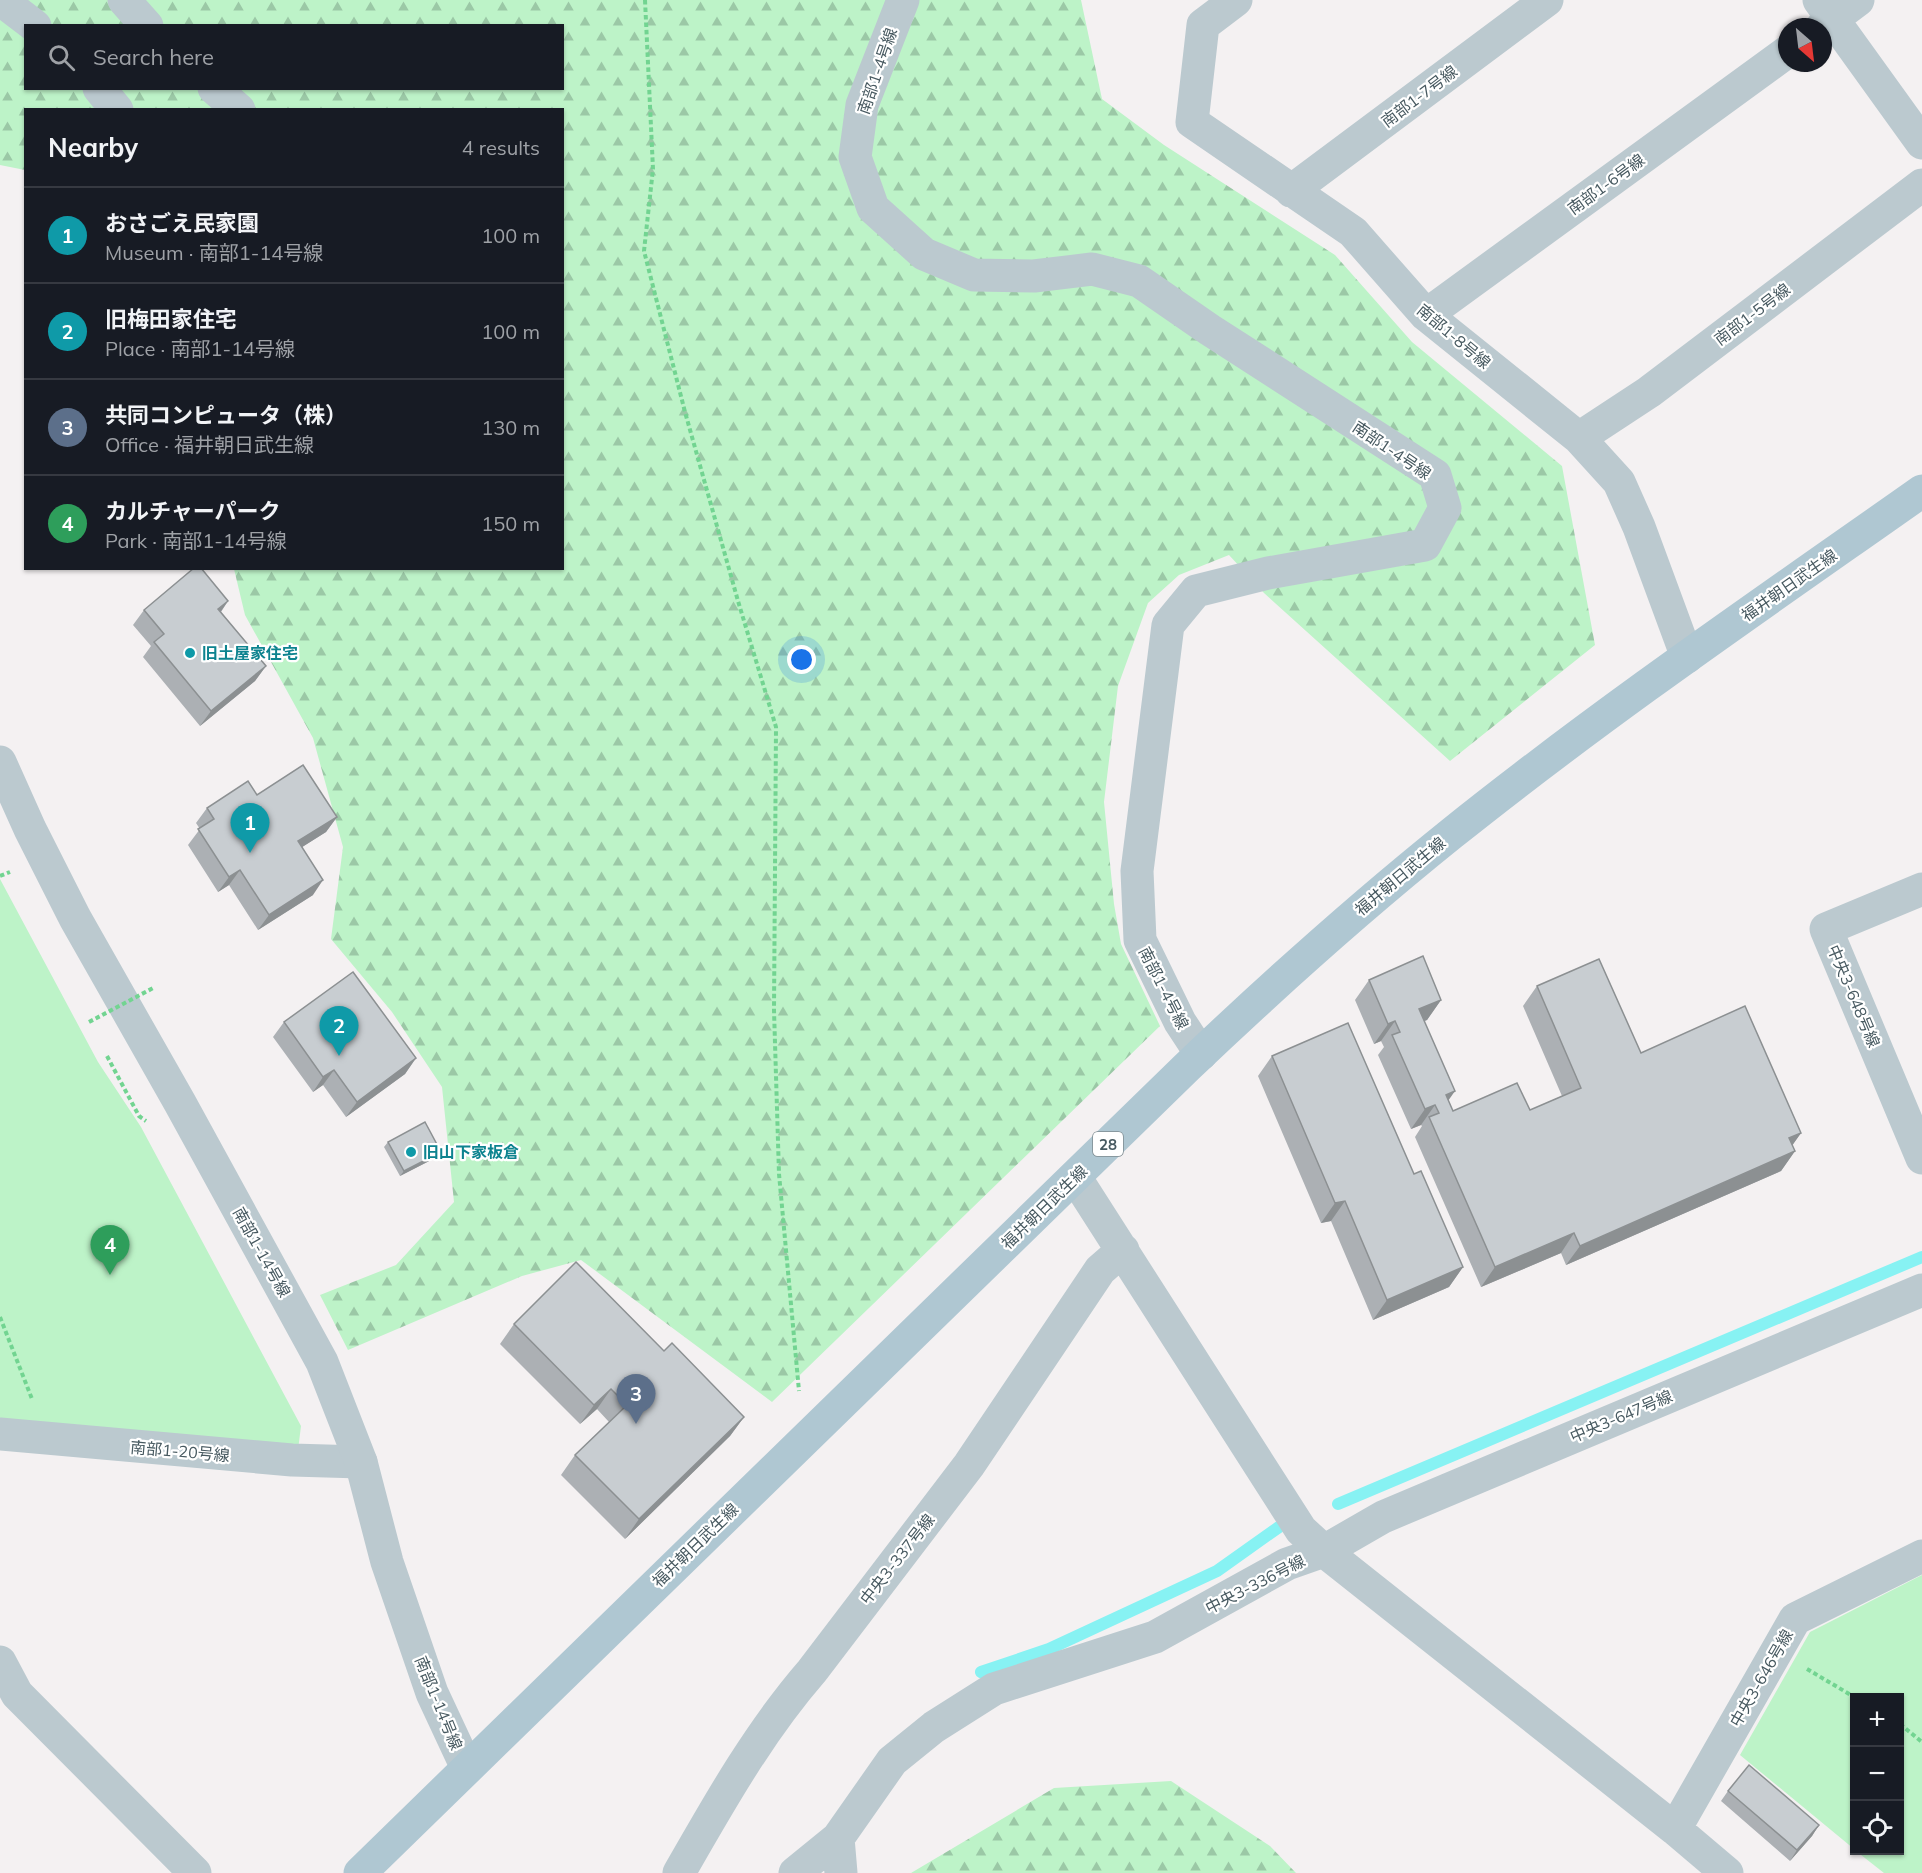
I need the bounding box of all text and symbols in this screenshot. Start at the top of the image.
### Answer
north arrow [1778,18,1832,72]
search box [24,24,564,90]
street label: 南部1-4号線 [853,25,901,117]
icon: search [45,41,78,74]
text: Search here [93,43,214,71]
street label: 南部1-7号線 [1377,61,1461,131]
text: Nearby [48,131,138,164]
text: 4 results [462,135,540,160]
street label: 南部1-6号線 [1564,149,1648,219]
text: おさごえ民家園 [105,209,259,237]
text: 1 [62,223,74,248]
text: 100 m [481,223,540,248]
text: Museum · 南部1-14号線 [105,240,323,265]
street label: 南部1-5号線 [1710,279,1794,349]
street label: 南部1-8号線 [1413,299,1495,373]
text: 旧梅田家住宅 [105,305,237,333]
text: 2 [62,319,74,344]
text: 100 m [481,319,540,344]
text: Place · 南部1-14号線 [105,336,295,361]
text: 共同コンピュータ（株） [105,401,347,429]
text: 3 [62,415,74,440]
text: 130 m [481,415,540,440]
street label: 南部1-4号線 [1349,417,1435,483]
text: Office · 福井朝日武生線 [105,432,314,457]
text: カルチャーパーク [105,497,281,525]
text: 4 [62,511,74,536]
text: 150 m [481,511,540,536]
text: Park · 南部1-14号線 [105,528,287,553]
street label: 福井朝日武生線 [1737,545,1841,625]
place label: 旧土屋家住宅 [202,643,298,663]
your location [787,645,816,674]
marker: 旧土屋家住宅 [183,646,197,660]
pin: 1 [230,804,270,853]
street label: 福井朝日武生線 [1351,832,1449,920]
street label: 中央3-648号線 [1823,942,1885,1050]
street label: 南部1-4号線 [1135,943,1193,1033]
pin: 2 [320,1006,358,1056]
road number: 28 [1093,1132,1123,1156]
place label: 旧山下家板倉 [423,1142,519,1162]
marker: 旧山下家板倉 [404,1145,418,1159]
street label: 福井朝日武生線 [997,1161,1091,1253]
street label: 南部1-14号線 [229,1204,295,1300]
pin: 4 [90,1226,130,1275]
pin: 3 [616,1374,656,1424]
street label: 中央3-647号線 [1567,1385,1675,1447]
street label: 南部1-20号線 [129,1437,231,1465]
street label: 福井朝日武生線 [648,1499,742,1591]
street label: 中央3-337号線 [855,1510,939,1608]
street label: 中央3-336号線 [1202,1550,1308,1618]
street label: 中央3-646号線 [1725,1626,1797,1730]
street label: 南部1-14号線 [411,1653,467,1753]
map controls [1850,1693,1904,1855]
button: + [1850,1693,1904,1747]
button: − [1850,1747,1904,1801]
button: locate [1850,1801,1904,1855]

